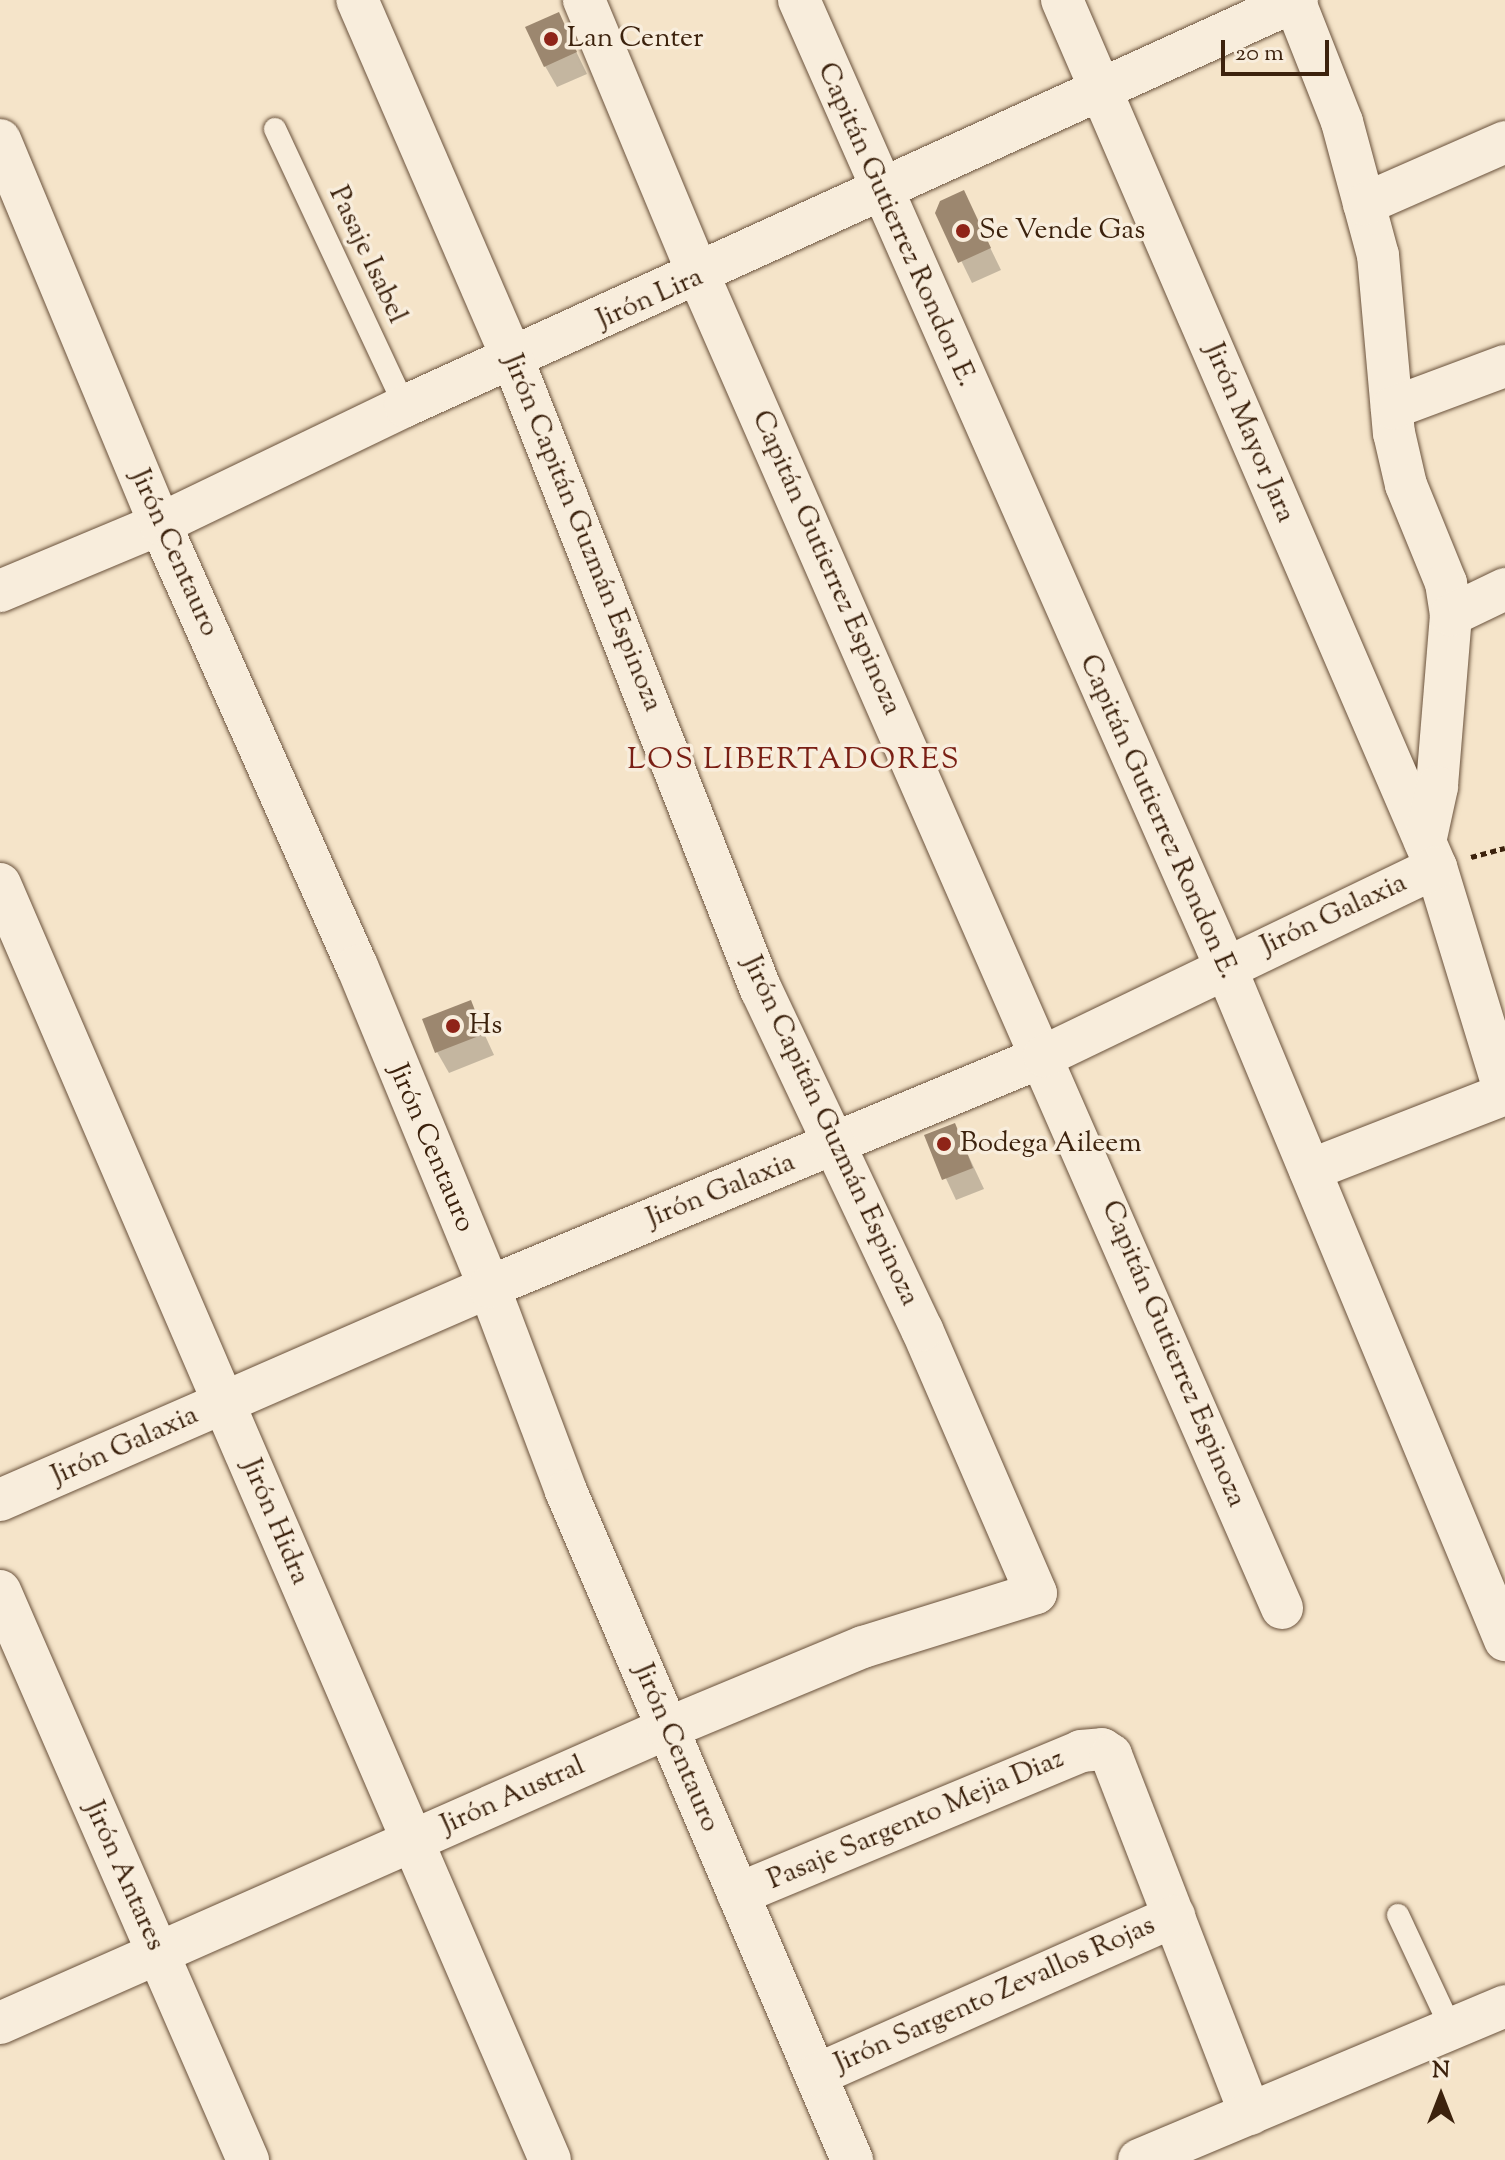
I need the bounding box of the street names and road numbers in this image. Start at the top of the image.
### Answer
street label: Capitán Gutierrez Rondon E. [809,58,983,392]
street label: Pasaje Isabel [321,181,413,329]
street label: Jirón Lira [592,261,708,337]
street label: Jirón Mayor Jara [1196,338,1302,528]
street label: Jirón Capitán Guzmán Espinoza [495,350,669,716]
street label: Capitán Gutierrez Espinoza [744,406,908,720]
street label: Jirón Centauro [122,464,226,642]
street label: Capitán Gutierrez Rondon E. [1071,650,1245,984]
street label: Jirón Galaxia [1256,867,1412,963]
street label: Jirón Capitán Guzmán Espinoza [734,951,926,1311]
street label: Jirón Centauro [380,1059,482,1237]
street label: Jirón Galaxia [642,1146,800,1236]
street label: Capitán Gutierrez Espinoza [1093,1196,1253,1512]
street label: Jirón Galaxia [46,1399,204,1493]
street label: Jirón Hidra [234,1454,316,1590]
street label: Jirón Centauro [625,1659,727,1837]
street label: Pasaje Sargento Mejia Diaz [763,1742,1069,1898]
street label: Jirón Austral [436,1749,590,1843]
street label: Jirón Antares [76,1796,172,1956]
street label: Jirón Sargento Zevallos Rojas [830,1909,1160,2081]

